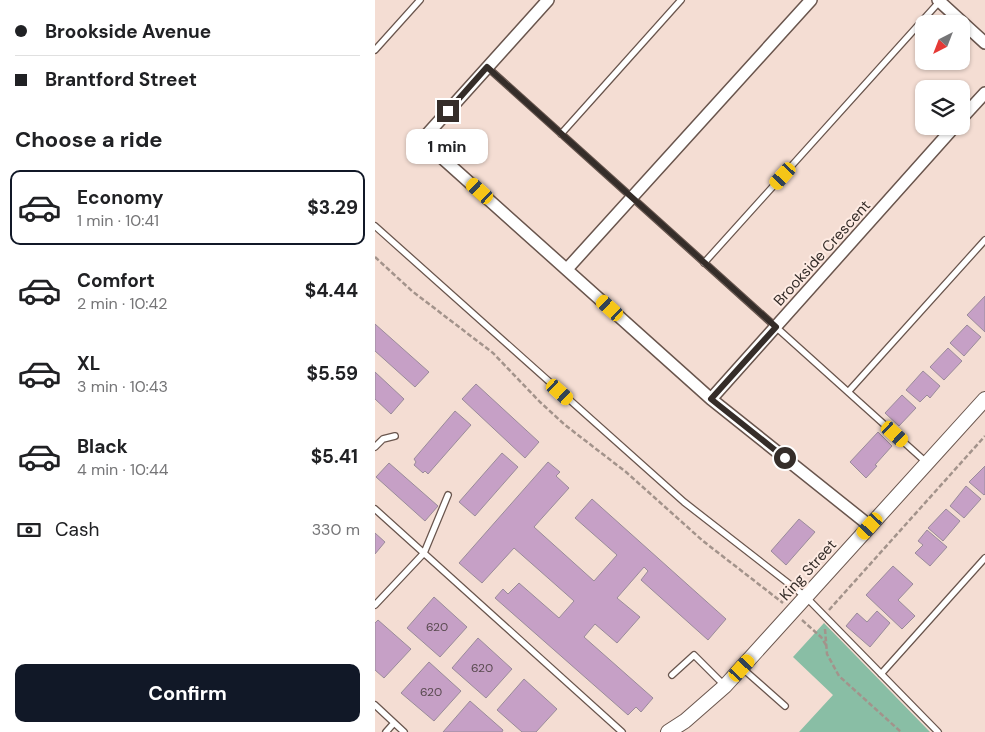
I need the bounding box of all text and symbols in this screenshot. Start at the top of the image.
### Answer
north arrow [915,15,970,70]
map controls [915,15,970,135]
text: Brookside Avenue [45,19,211,44]
text: Brantford Street [45,67,197,92]
button: layers [915,80,970,135]
route end [437,100,459,122]
text: Choose a ride [15,125,163,154]
callout: 1 min [407,128,489,164]
text: 1 min [428,136,466,157]
car [767,160,798,192]
car [463,175,496,207]
icon: car [17,185,62,230]
text: Economy [77,185,164,210]
text: $3.29 [307,195,358,220]
street label: Brookside Crescent [769,196,875,310]
text: 1 min · 10:41 [77,210,159,231]
icon: car [17,268,62,313]
text: Comfort [77,268,155,293]
text: $4.44 [305,278,358,303]
car [593,292,626,324]
text: 2 min · 10:42 [77,293,168,314]
icon: car [17,351,62,396]
text: XL [77,351,100,376]
text: $5.59 [306,361,358,386]
text: 3 min · 10:43 [77,376,168,397]
car [543,376,576,408]
car [878,418,911,450]
icon: car [17,434,62,479]
text: Black [77,434,128,459]
text: $5.41 [311,444,358,469]
route start [774,447,796,469]
text: 4 min · 10:44 [77,459,169,480]
car [854,510,885,542]
icon: cash [15,516,43,544]
text: Cash [55,517,99,542]
text: 330 m [312,519,360,540]
street label: King Street [775,535,841,605]
house number: 620 [426,619,448,635]
car [726,652,757,684]
house number: 620 [471,660,493,676]
button: Confirm [15,664,360,722]
house number: 620 [420,684,442,700]

